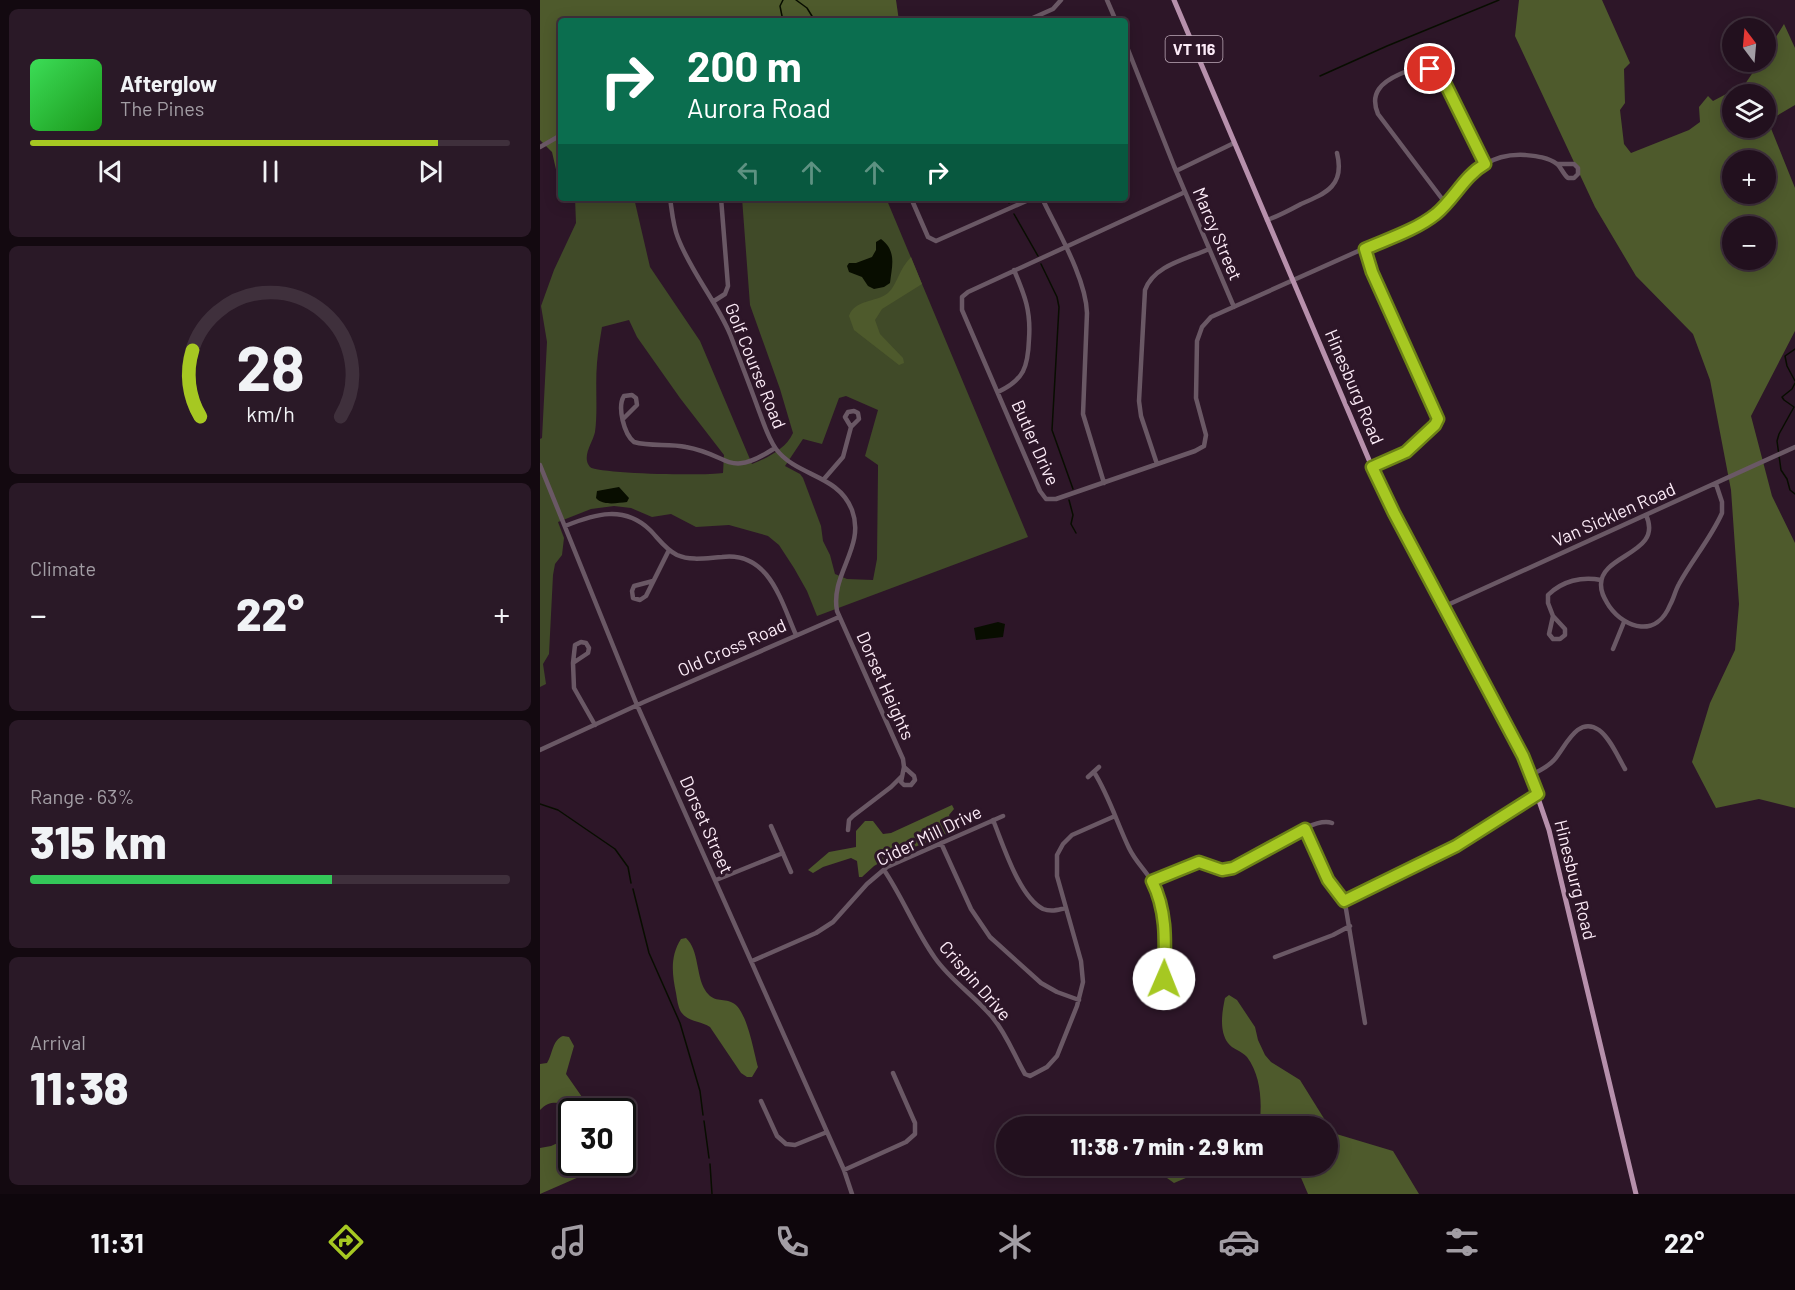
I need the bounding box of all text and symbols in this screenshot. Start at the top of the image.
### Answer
north arrow [1722,18,1776,72]
map controls [1722,18,1776,270]
road number: VT 116 [1166,36,1222,62]
text: 200 m [687,40,802,90]
icon: right [588,42,666,120]
pin [1404,43,1455,94]
icon: arrive [1413,52,1446,85]
text: Afterglow [120,70,217,96]
button: layers [1722,84,1776,138]
text: Aurora Road [687,91,831,123]
text: The Pines [120,96,204,120]
button: + [1722,150,1776,204]
icon: previous [94,155,127,188]
icon: pause [254,155,287,188]
icon: next [414,155,447,188]
icon: left [732,156,765,189]
icon: ahead [795,156,828,189]
icon: ahead [858,156,891,189]
icon: right [921,156,954,189]
street label: Marcy Street [1188,184,1247,283]
button: − [1722,216,1776,270]
street label: Golf Course Road [721,300,791,432]
street label: Hinesburg Road [1321,326,1389,447]
text: 28 [236,329,304,403]
street label: Butler Drive [1007,396,1065,489]
text: km/h [246,401,294,426]
street label: Van Sicklen Road [1549,477,1679,551]
text: Climate [30,556,96,580]
text: 22° [236,586,304,640]
text: − [30,594,47,634]
text: + [493,594,510,634]
street label: Old Cross Road [674,613,789,681]
street label: Dorset Heights [852,628,920,743]
street label: Dorset Street [676,772,738,877]
text: Range · 63% [30,784,134,808]
street label: Cider Mill Drive [872,800,985,870]
text: 315 km [30,814,167,868]
street label: Hinesburg Road [1550,817,1602,942]
street label: Crispin Drive [935,936,1016,1025]
position arrow [1132,947,1196,1011]
text: Arrival [30,1030,86,1054]
text: 11:38 [30,1060,129,1114]
speed limit sign: 30 [558,1098,636,1176]
text: 11:38 · 7 min · 2.9 km [1070,1133,1264,1159]
icon: directions [325,1221,367,1263]
icon: music [548,1221,590,1263]
icon: phone [771,1221,813,1263]
icon: climate [994,1221,1036,1263]
icon: car [1218,1221,1260,1263]
icon: filters [1441,1221,1483,1263]
text: 11:31 [91,1226,144,1258]
text: 22° [1664,1226,1704,1258]

